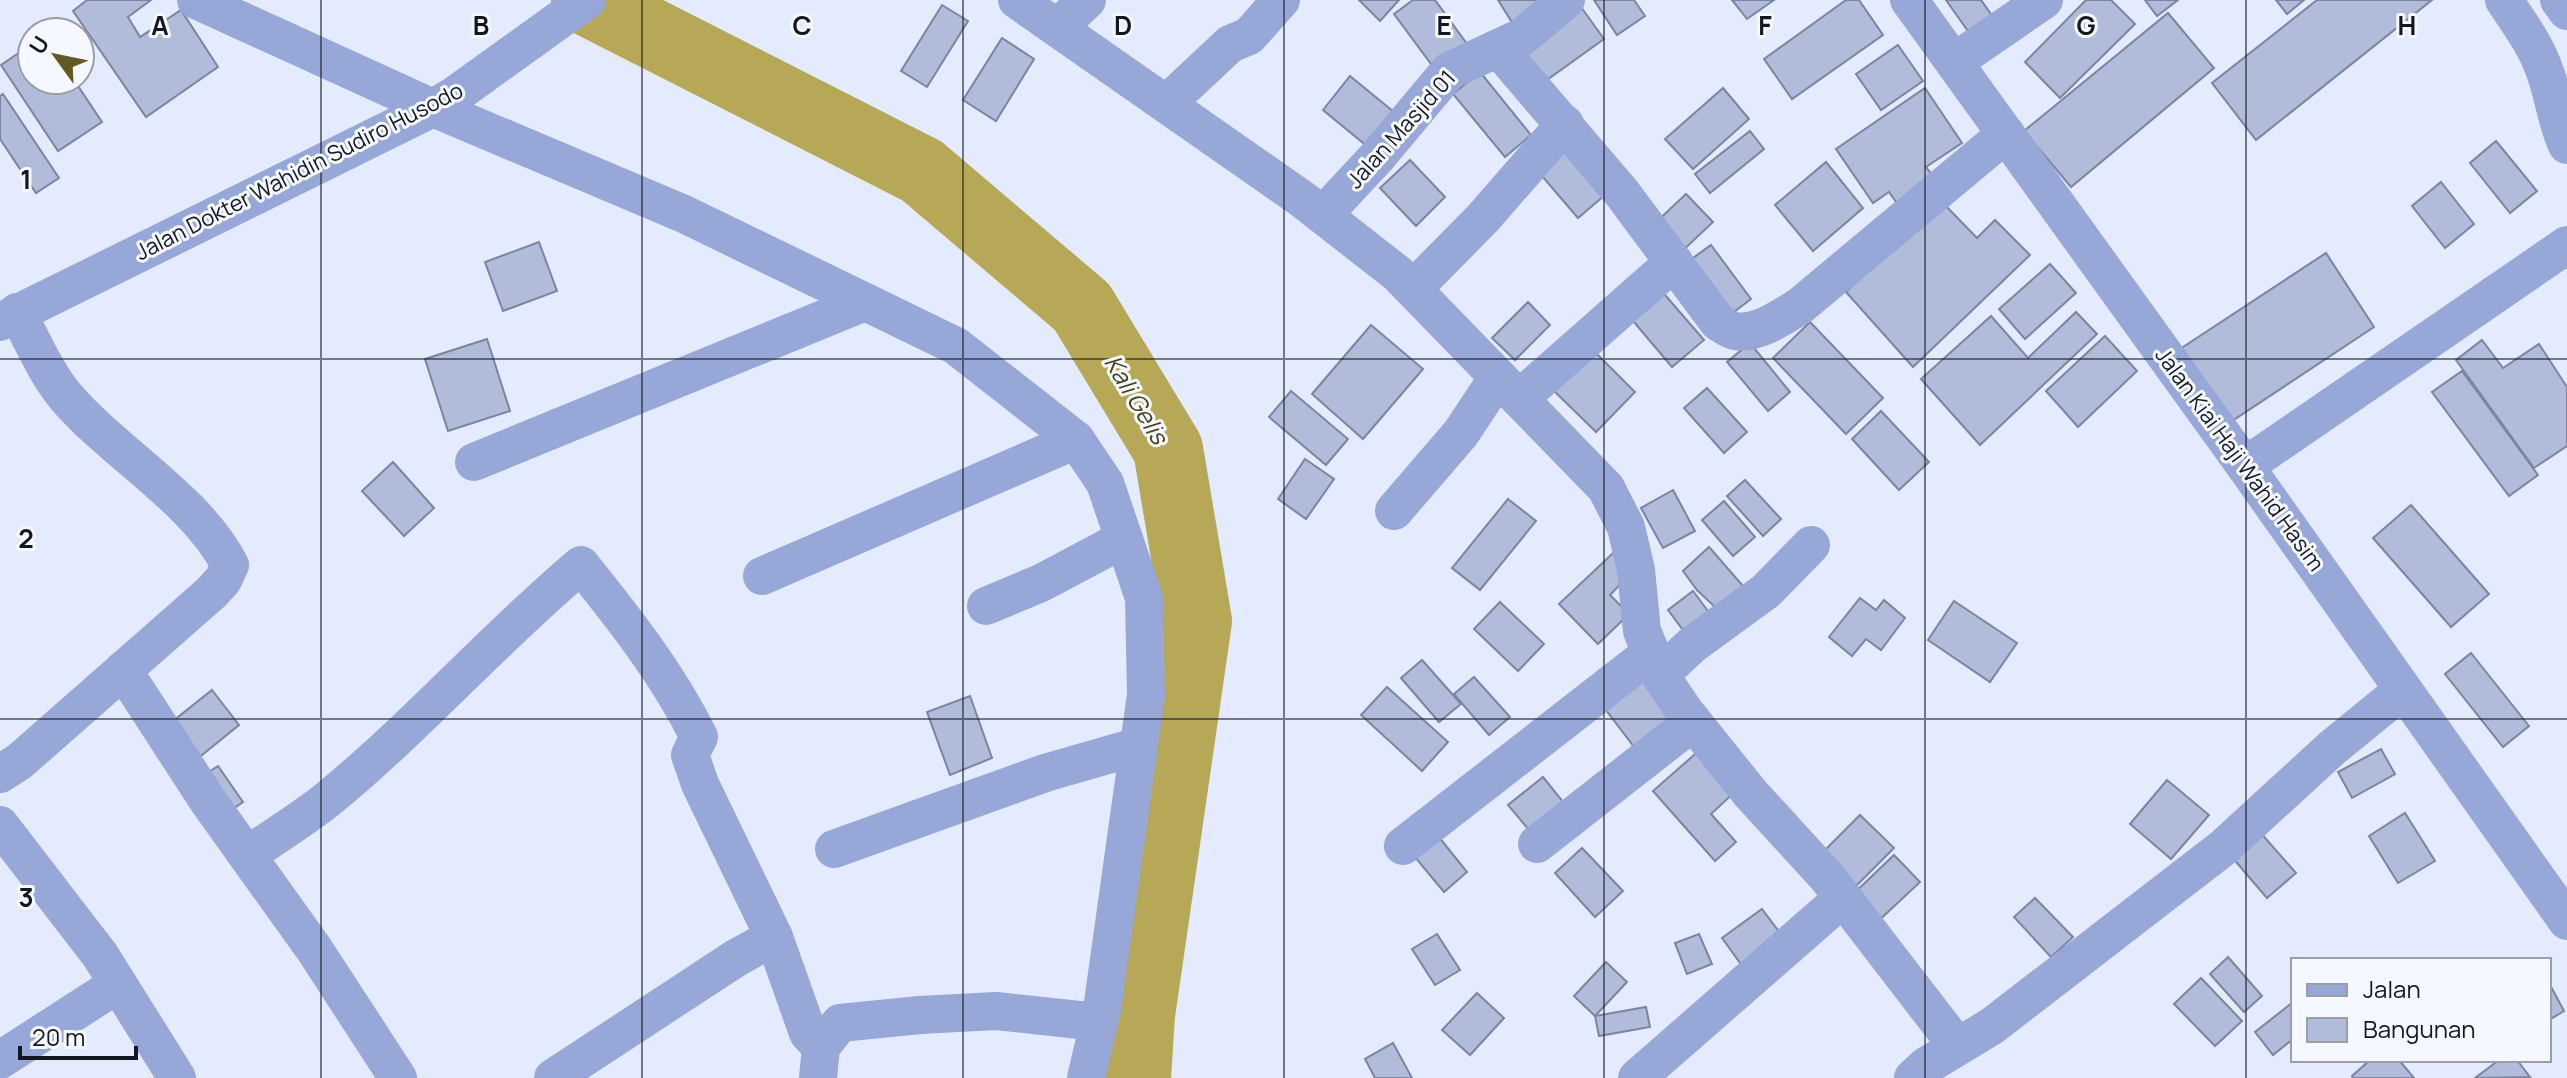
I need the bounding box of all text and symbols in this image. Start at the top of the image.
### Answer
text: A [151,7,169,43]
text: B [473,7,489,43]
text: C [792,7,812,43]
text: D [1114,7,1132,43]
text: E [1436,7,1452,43]
text: F [1758,7,1772,43]
text: G [2076,7,2096,43]
text: H [2398,7,2416,43]
north arrow [16,16,96,96]
text: U [22,30,56,60]
street label: Jalan Masjid 01 [1340,63,1462,195]
street label: Jalan Dokter Wahidin Sudiro Husodo [130,75,468,267]
text: 1 [20,161,32,197]
street label: Jalan Kiai Haji Wahid Hasim [2149,341,2331,577]
water label: Kali Gelis [1098,348,1178,452]
text: 2 [18,520,34,556]
text: 3 [18,879,34,915]
legend [2291,958,2551,1062]
text: Jalan [2363,972,2421,1005]
scale bar [20,1010,136,1060]
text: Bangunan [2363,1012,2476,1045]
text: 20 m [32,1020,85,1053]

